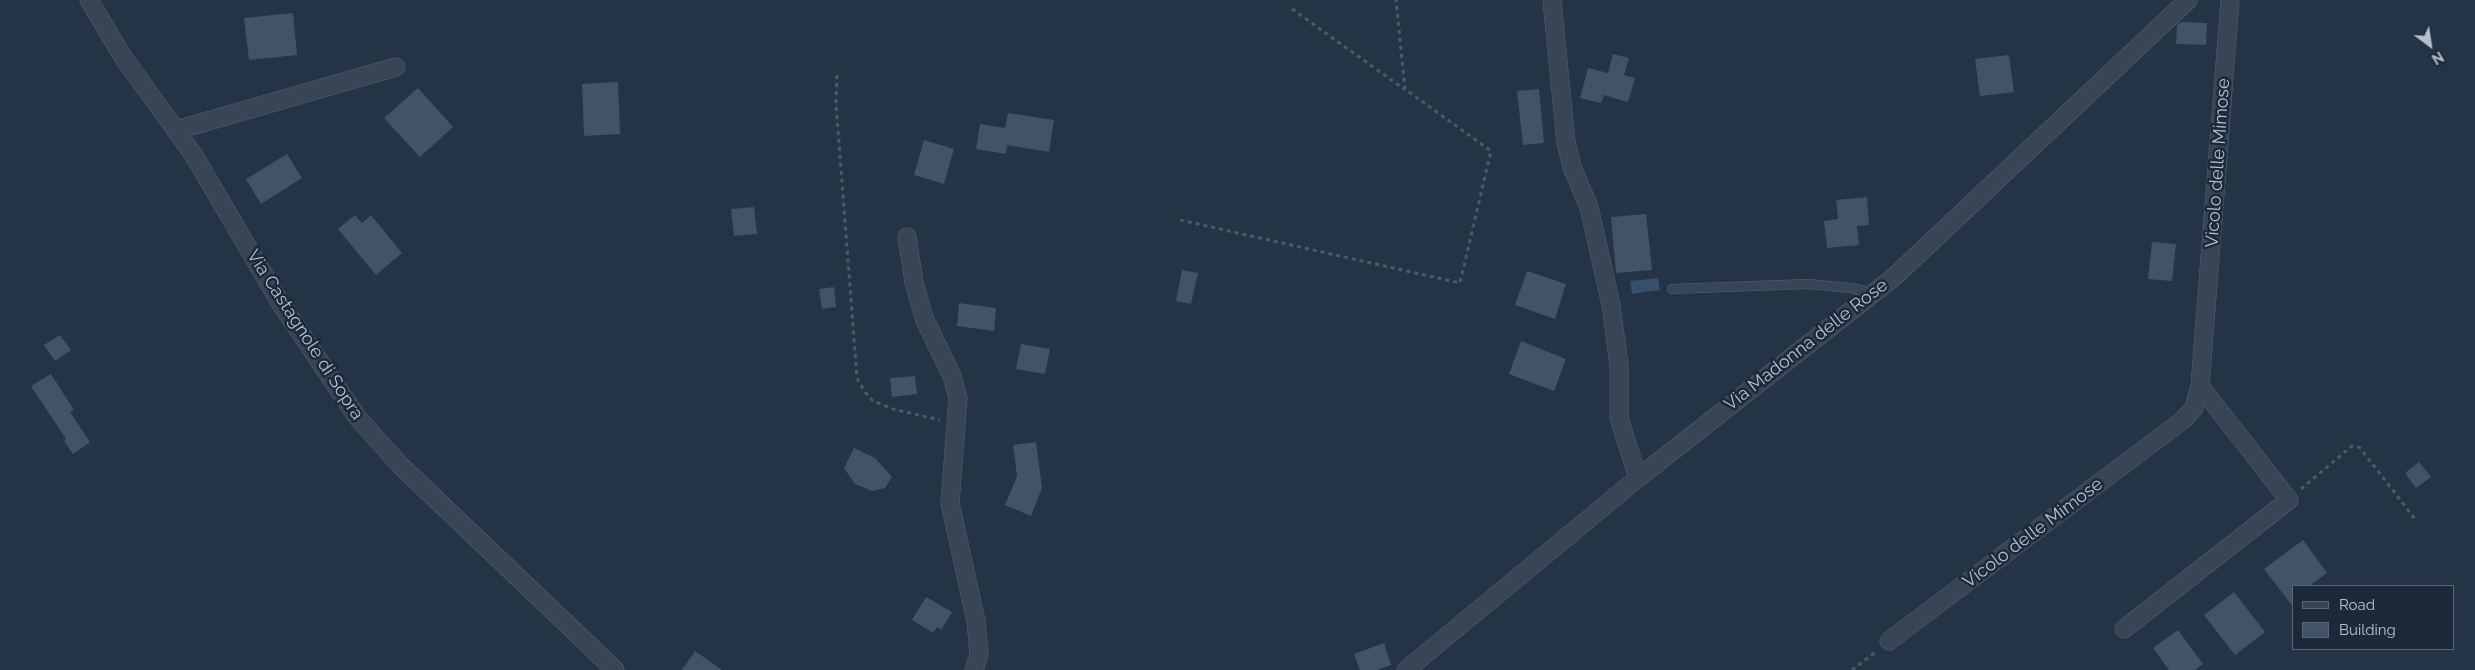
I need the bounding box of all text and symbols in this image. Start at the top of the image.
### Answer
north arrow [2405,20,2455,70]
text: N [2429,48,2446,67]
street label: Vicolo delle Mimose [2201,78,2235,248]
street label: Via Castagnole di Sopra [242,246,368,424]
street label: Via Madonna delle Rose [1720,274,1892,416]
street label: Vicolo delle Mimose [1959,473,2107,593]
legend [2292,585,2455,650]
text: Road [2339,596,2375,614]
text: Building [2339,621,2396,639]

